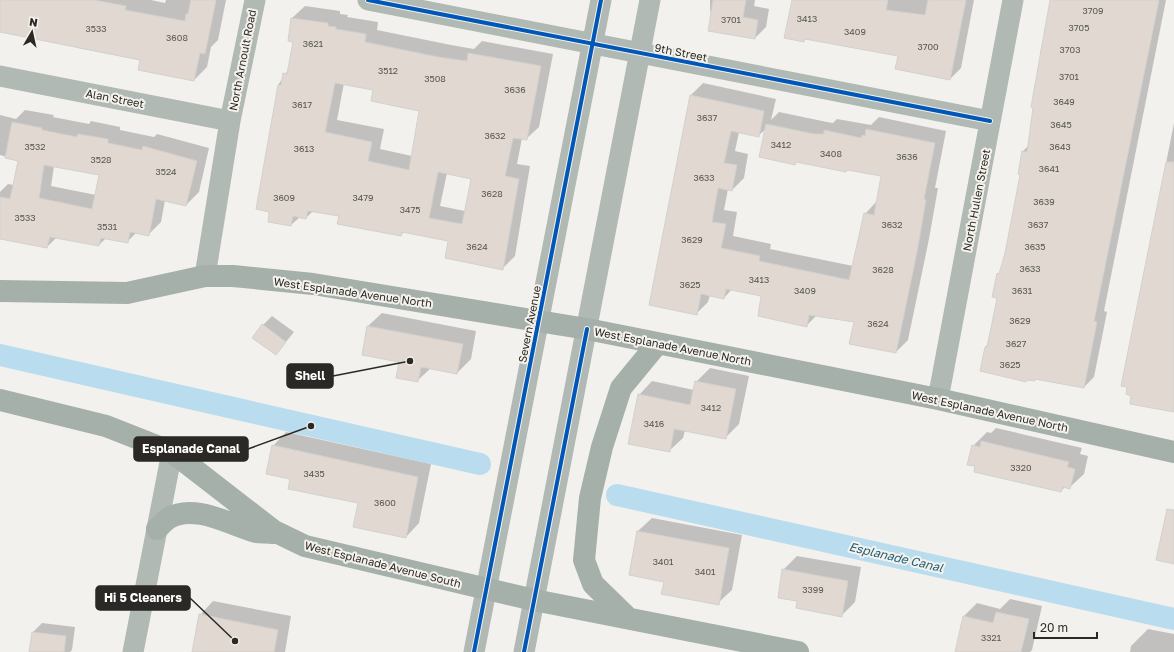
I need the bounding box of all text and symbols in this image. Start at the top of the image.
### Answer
house number: 3709 [1082,5,1104,16]
street label: North Arnoult Road [226,8,258,112]
north arrow [12,12,52,52]
house number: 3413 [797,13,817,24]
house number: 3701 [721,14,742,25]
text: N [28,15,39,29]
house number: 3705 [1069,22,1089,33]
house number: 3533 [85,23,107,34]
house number: 3409 [844,26,866,37]
house number: 3608 [166,32,188,43]
house number: 3621 [303,38,324,49]
street label: 9th Street [654,41,708,63]
house number: 3700 [917,41,939,52]
house number: 3703 [1060,44,1080,55]
house number: 3512 [378,65,398,76]
house number: 3701 [1059,71,1080,82]
house number: 3508 [424,73,446,84]
house number: 3636 [504,84,526,95]
street label: Alan Street [85,86,145,110]
house number: 3649 [1053,96,1075,107]
house number: 3617 [292,99,312,110]
house number: 3637 [697,112,718,123]
house number: 3645 [1050,119,1072,130]
house number: 3632 [484,130,506,141]
house number: 3412 [771,139,791,150]
house number: 3532 [25,141,45,152]
house number: 3643 [1049,141,1071,152]
house number: 3613 [294,143,314,154]
house number: 3408 [820,148,842,159]
street label: North Hullen Street [960,148,992,252]
house number: 3636 [896,151,918,162]
house number: 3528 [90,154,112,165]
house number: 3641 [1039,163,1060,174]
house number: 3524 [155,166,177,177]
house number: 3633 [693,172,715,183]
house number: 3628 [481,188,503,199]
house number: 3609 [273,192,295,203]
house number: 3479 [353,192,373,203]
house number: 3639 [1033,196,1055,207]
house number: 3475 [400,204,420,215]
house number: 3533 [14,212,36,223]
house number: 3632 [881,219,903,230]
house number: 3637 [1028,219,1049,230]
house number: 3531 [97,221,118,232]
house number: 3629 [681,234,703,245]
house number: 3624 [466,241,488,252]
house number: 3635 [1024,241,1046,252]
house number: 3633 [1019,263,1041,274]
house number: 3628 [872,264,894,275]
street label: West Esplanade Avenue North [273,274,433,310]
house number: 3413 [749,274,769,285]
house number: 3625 [679,279,701,290]
street label: Severn Avenue [515,284,543,364]
house number: 3409 [794,285,816,296]
house number: 3631 [1012,285,1033,296]
house number: 3629 [1009,315,1031,326]
house number: 3624 [867,318,889,329]
street label: West Esplanade Avenue North [593,324,753,368]
house number: 3627 [1006,338,1027,349]
house number: 3625 [999,359,1021,370]
callout: Shell [287,364,333,388]
text: Shell [295,368,325,383]
street label: West Esplanade Avenue North [911,388,1069,434]
house number: 3412 [701,402,721,413]
house number: 3416 [644,418,664,429]
callout: Esplanade Canal [134,437,248,461]
text: Esplanade Canal [142,441,240,456]
house number: 3320 [1010,462,1032,473]
house number: 3435 [303,468,325,479]
house number: 3600 [374,497,396,508]
street label: West Esplanade Avenue South [304,538,462,590]
water label: Esplanade Canal [847,539,946,575]
house number: 3401 [653,556,674,567]
house number: 3401 [695,566,716,577]
house number: 3399 [802,584,824,595]
callout: Hi 5 Cleaners [96,586,190,610]
text: Hi 5 Cleaners [104,590,182,605]
scale bar [1034,614,1097,640]
text: 20 m [1040,620,1068,635]
house number: 3321 [981,632,1002,643]

